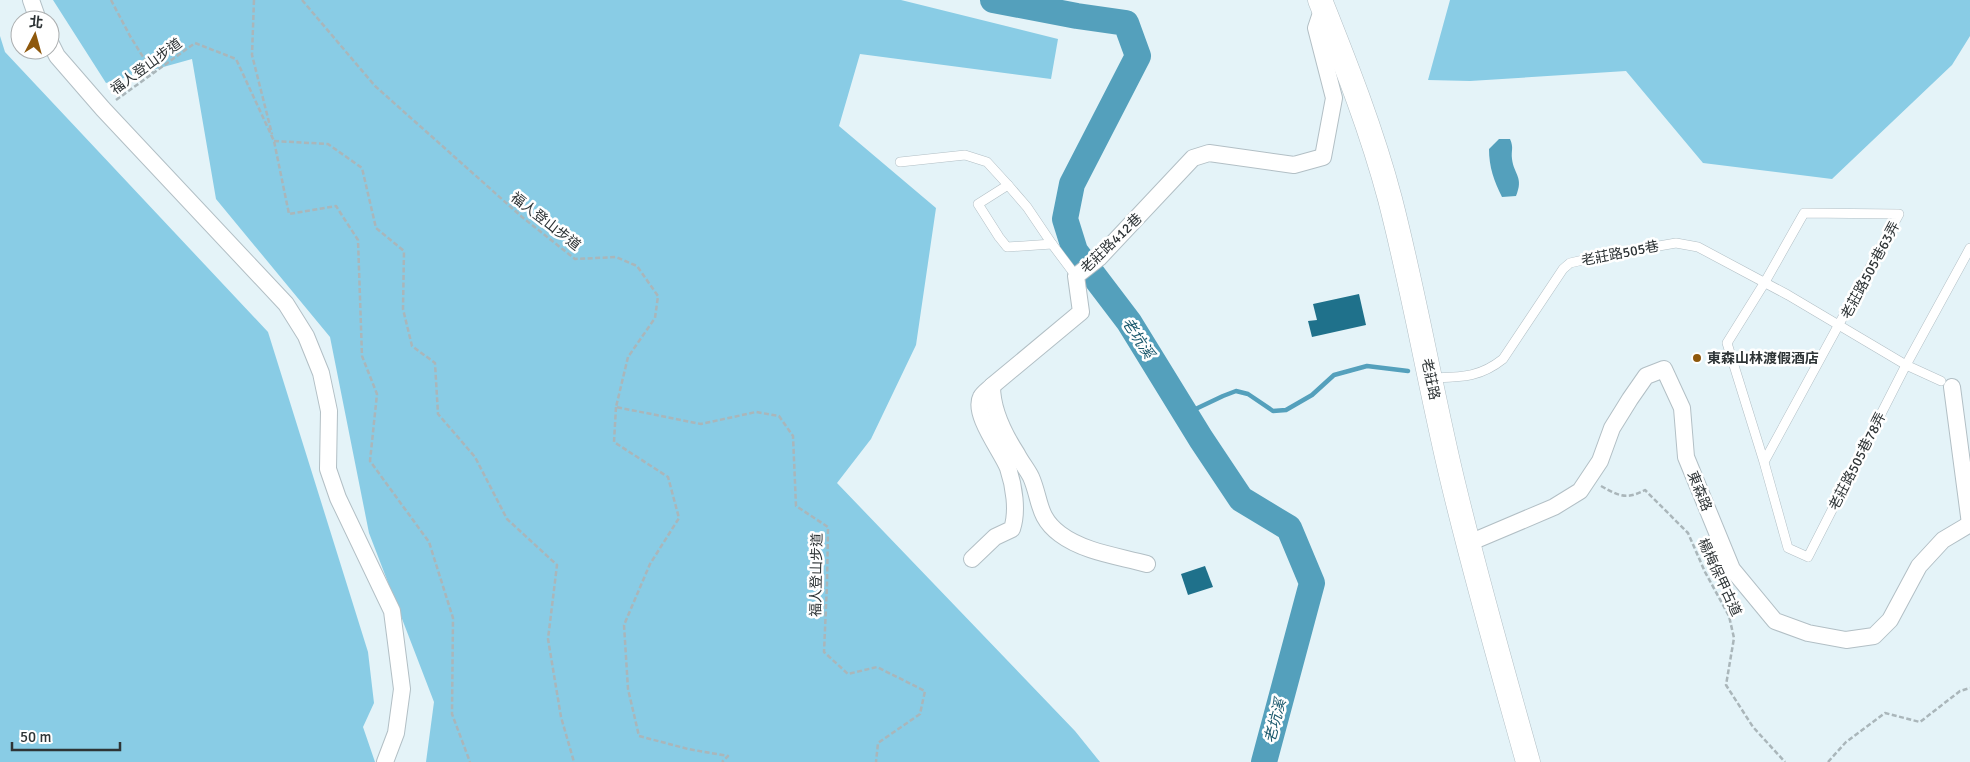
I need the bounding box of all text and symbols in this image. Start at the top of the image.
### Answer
north arrow [10,10,60,60]
text: 北 [28,13,44,32]
street label: 福人登山步道 [107,35,185,98]
street label: 福人登山步道 [507,189,584,254]
street label: 老莊路412巷 [1077,210,1146,277]
street label: 老莊路505巷63弄 [1838,219,1903,322]
street label: 老莊路505巷 [1580,238,1660,269]
water label: 老坑溪 [1118,314,1159,363]
place label: 東森山林渡假酒店 [1707,350,1819,367]
marker: 東森山林渡假酒店 [1691,352,1703,364]
street label: 老莊路 [1418,357,1443,401]
street label: 老莊路505巷78弄 [1825,409,1889,513]
street label: 東森路 [1684,469,1715,514]
street label: 福人登山步道 [807,533,826,617]
street label: 楊梅保甲古道 [1694,536,1745,619]
water label: 老坑溪 [1260,695,1290,745]
scale bar [12,720,120,752]
text: 50 m [20,728,51,746]

